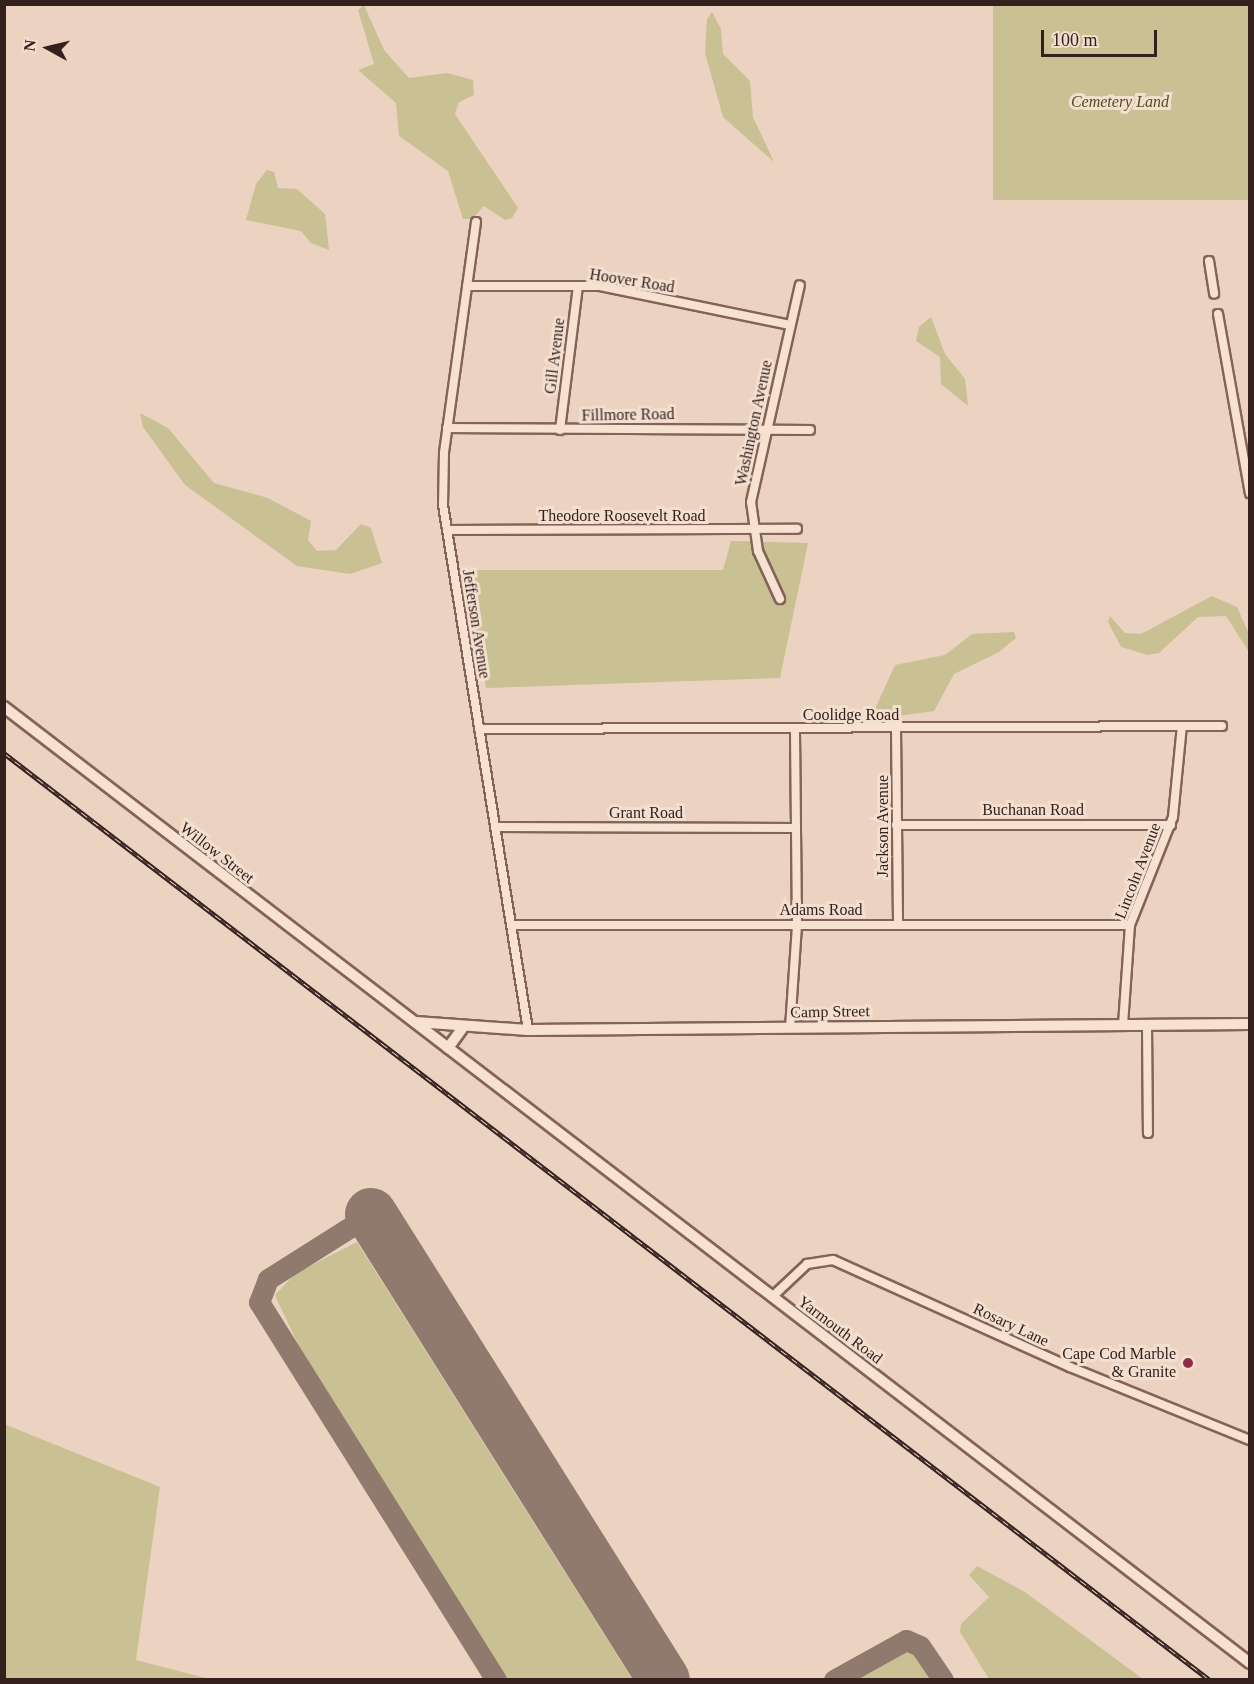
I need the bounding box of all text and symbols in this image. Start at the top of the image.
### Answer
north arrow [18,18,78,78]
scale bar [1044,18,1160,56]
text: 100 m [1052,30,1098,50]
text: N [20,39,39,52]
park label: Cemetery Land [1071,92,1169,112]
street label: Hoover Road [588,265,676,297]
street label: Gill Avenue [541,316,569,396]
street label: Washington Avenue [731,358,777,488]
street label: Fillmore Road [581,405,675,425]
street label: Theodore Roosevelt Road [538,506,706,526]
street label: Jefferson Avenue [458,568,494,680]
street label: Coolidge Road [803,705,899,725]
street label: Jackson Avenue [873,774,893,878]
street label: Buchanan Road [982,800,1084,820]
street label: Grant Road [609,803,683,823]
street label: Willow Street [176,818,258,888]
street label: Lincoln Avenue [1111,820,1165,922]
street label: Adams Road [779,900,863,920]
street label: Camp Street [790,1002,870,1022]
street label: Yarmouth Road [794,1292,886,1368]
street label: Rosary Lane [970,1299,1052,1351]
place label: Cape Cod Marble & Granite [1062,1344,1176,1382]
marker: Cape Cod Marble & Granite [1181,1356,1195,1370]

